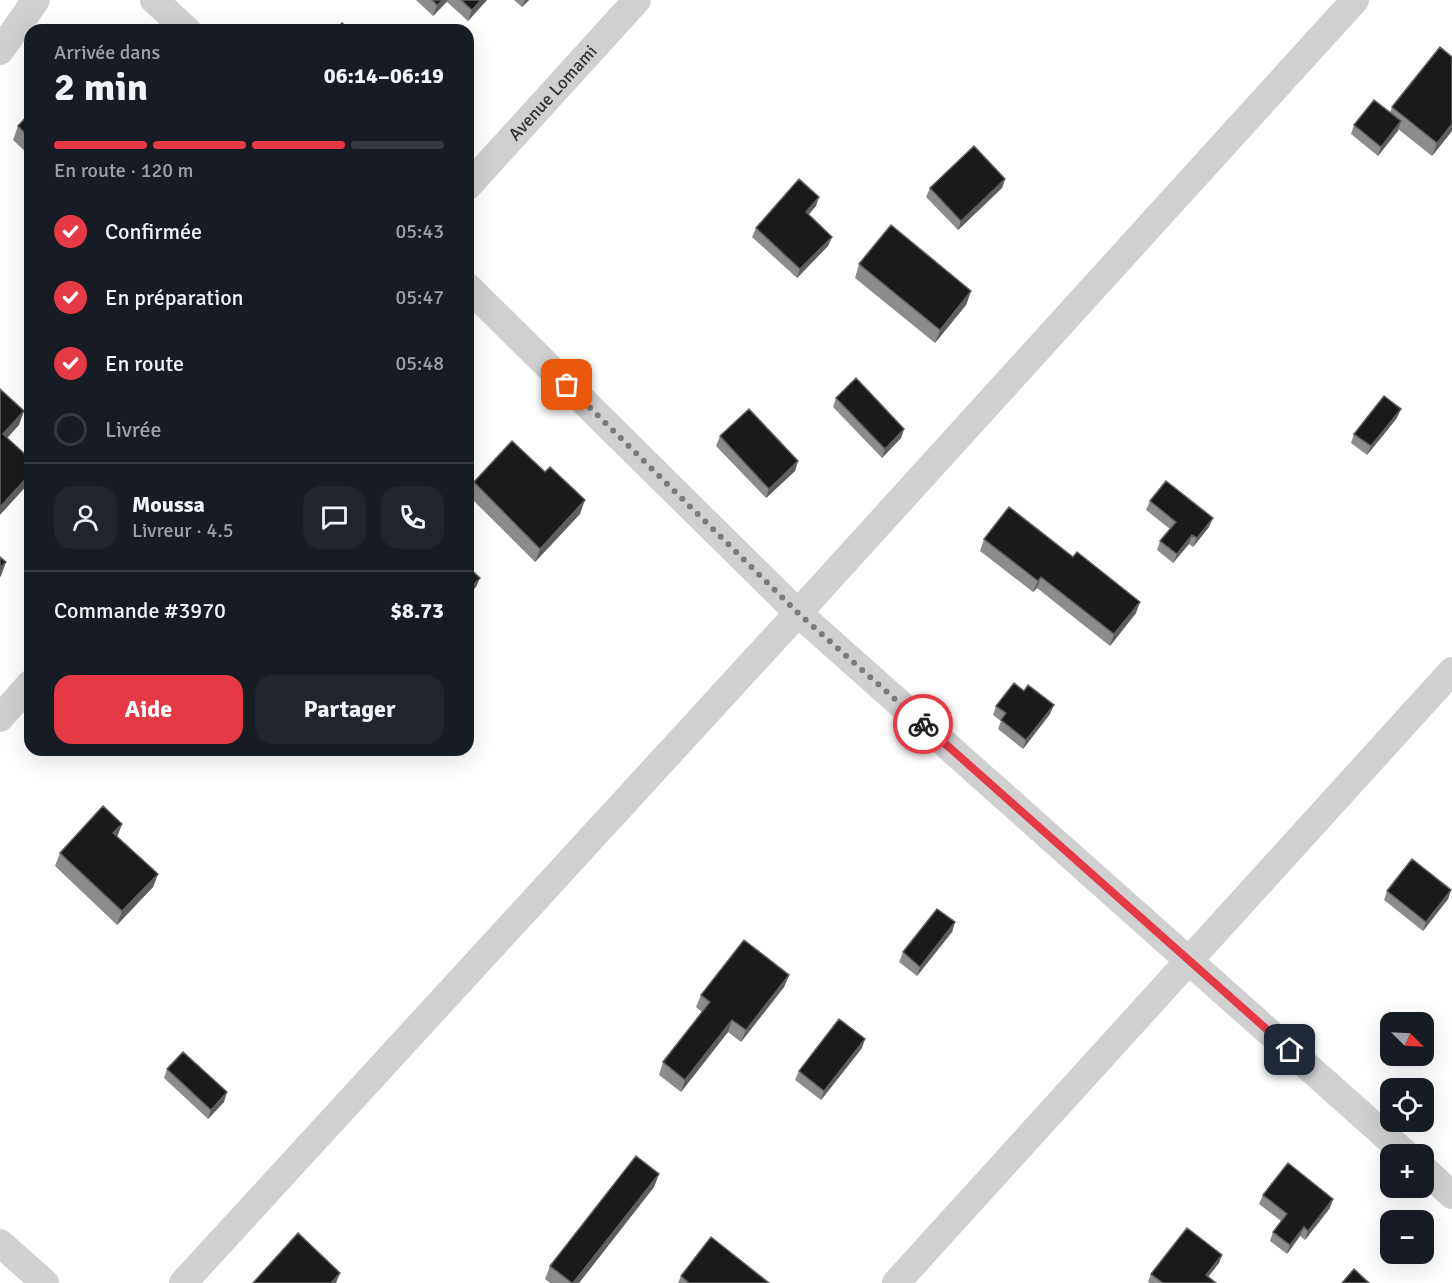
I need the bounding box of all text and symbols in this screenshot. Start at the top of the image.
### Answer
text: Arrivée dans [54,40,160,65]
street label: Avenue Lomami [504,40,602,145]
text: 06:14–06:19 [324,62,444,89]
text: 2 min [54,63,148,111]
text: En route · 120 m [54,158,193,183]
icon: check [54,215,87,248]
text: Confirmée [105,218,202,245]
text: 05:43 [395,219,444,244]
icon: check [54,281,87,314]
text: En préparation [105,284,244,311]
text: 05:47 [395,285,444,310]
icon: check [54,347,87,380]
text: En route [105,350,184,377]
text: 05:48 [395,351,444,376]
pin [541,359,592,410]
icon: bag [550,368,583,401]
text: Livrée [105,416,162,443]
button: person [54,486,117,549]
button: chat [303,486,366,549]
button: phone [381,486,444,549]
text: Moussa [132,491,205,518]
text: Livreur · 4.5 [132,518,233,543]
text: Commande #3970 [54,597,226,624]
text: $8.73 [390,597,444,624]
button: Aide [54,675,243,744]
button: Partager [255,675,444,744]
courier [893,694,953,754]
icon: bike [907,708,940,741]
north arrow [1380,1012,1434,1066]
map controls [1380,1012,1434,1264]
pin [1264,1024,1315,1075]
icon: home [1273,1033,1306,1066]
button: locate [1380,1078,1434,1132]
button: + [1380,1144,1434,1198]
button: − [1380,1210,1434,1264]

